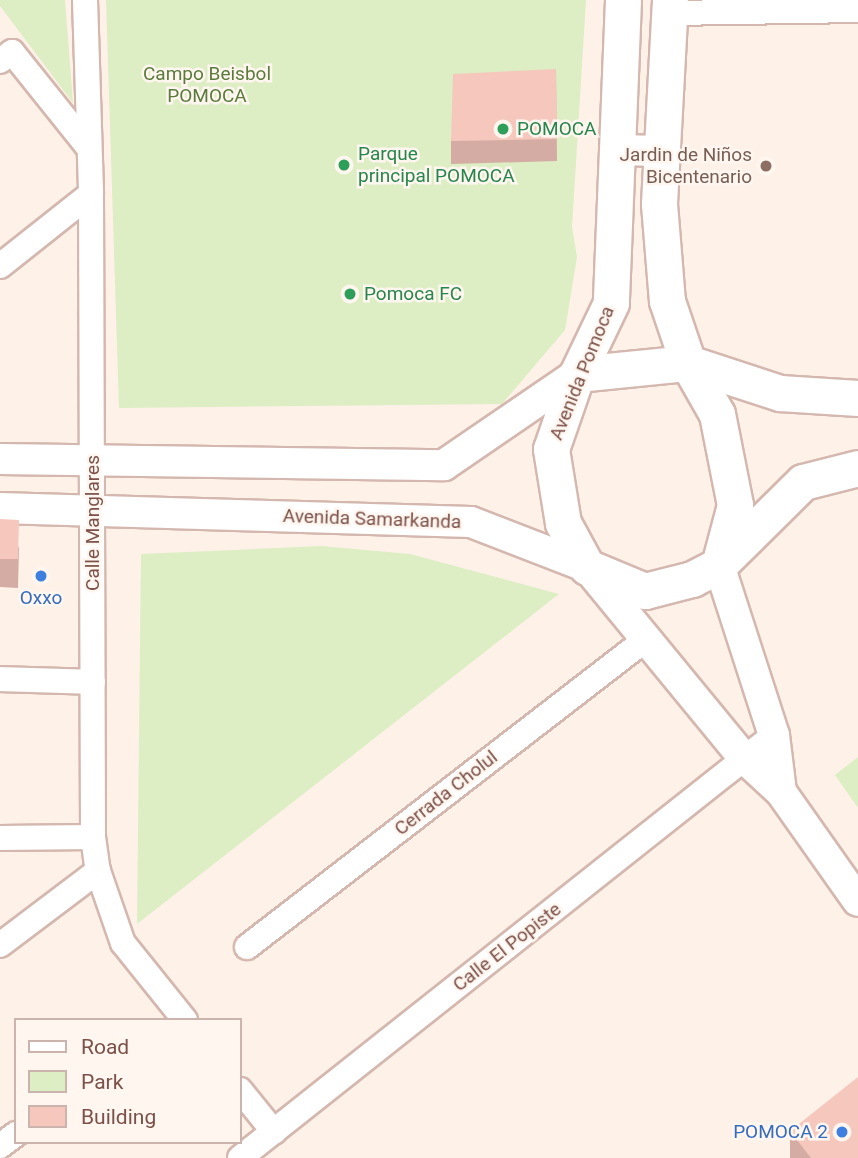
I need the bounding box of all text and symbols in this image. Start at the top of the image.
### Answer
park label: Campo Beisbol POMOCA [143,63,271,107]
place label: POMOCA [517,118,596,140]
marker: POMOCA [495,121,511,137]
place label: Parque principal POMOCA [358,143,515,187]
place label: Jardin de Niños Bicentenario [620,144,752,188]
marker: Parque principal POMOCA [336,157,352,173]
marker: Jardin de Niños Bicentenario [758,158,774,174]
place label: Pomoca FC [364,283,462,305]
marker: Pomoca FC [342,286,358,302]
street label: Avenida Pomoca [545,303,619,443]
street label: Calle Manglares [82,455,104,591]
street label: Avenida Samarkanda [282,504,462,534]
marker: Oxxo [33,568,49,584]
place label: Oxxo [20,587,62,609]
street label: Cerrada Cholul [390,746,502,840]
street label: Calle El Popiste [448,898,566,996]
legend [14,1018,242,1144]
text: Road [81,1035,129,1059]
text: Park [81,1070,123,1094]
text: Building [81,1105,156,1129]
place label: POMOCA 2 [733,1121,828,1143]
marker: POMOCA 2 [834,1124,850,1140]

